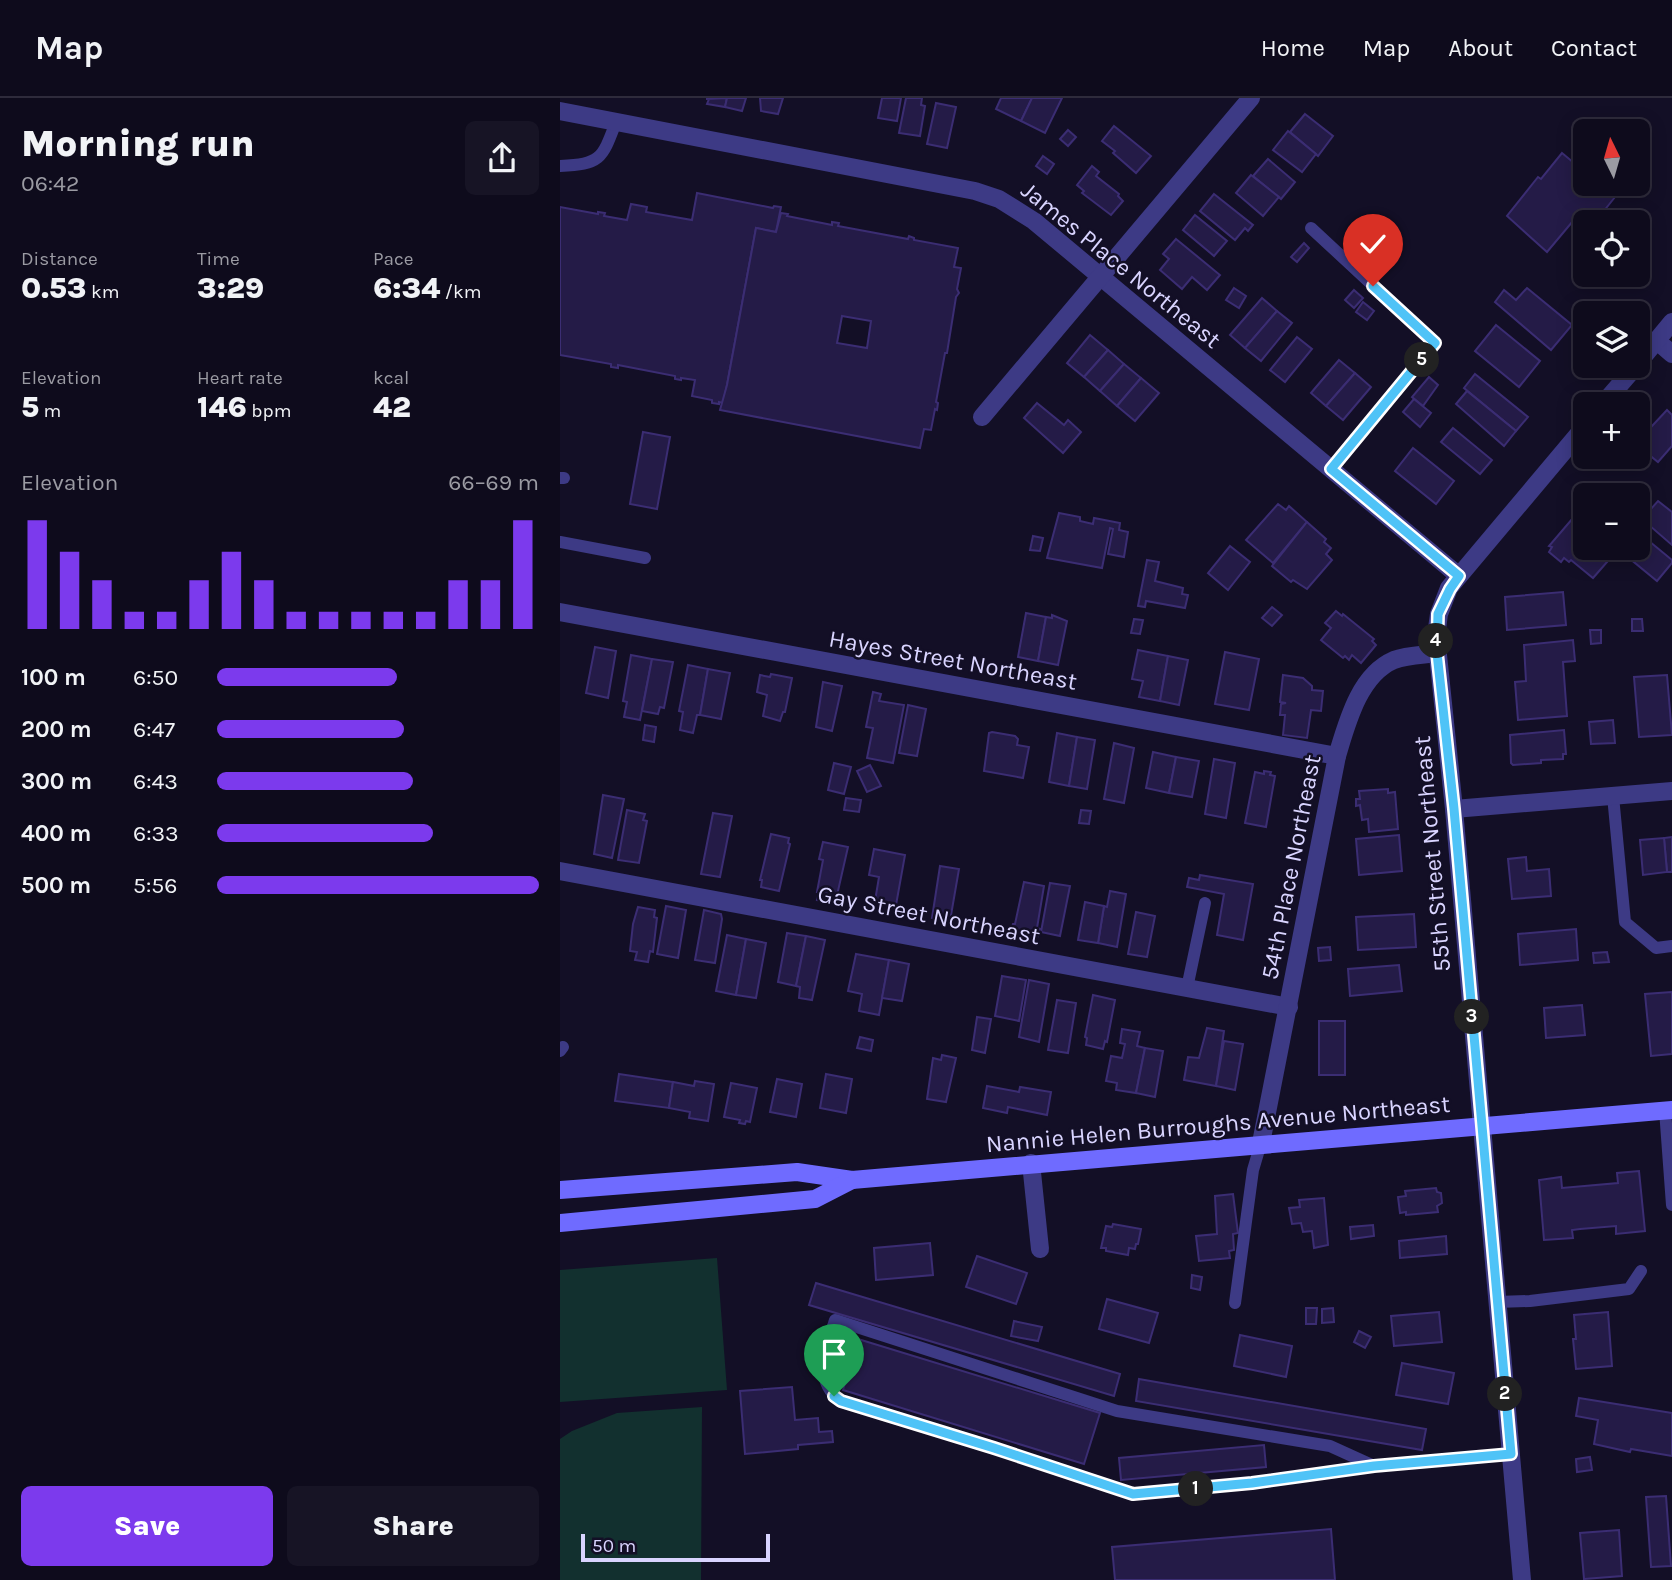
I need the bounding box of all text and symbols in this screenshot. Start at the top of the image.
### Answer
text: Map [35,29,103,67]
text: Home [1261,34,1325,62]
text: Map [1363,34,1410,62]
text: About [1448,34,1513,62]
text: Contact [1551,34,1637,62]
north arrow [1573,119,1650,196]
map controls [1573,119,1650,560]
text: Morning run [21,121,255,166]
button: share [465,121,539,195]
text: 06:42 [21,170,79,197]
street label: James Place Northeast [1016,176,1226,354]
button: locate [1573,210,1650,287]
pin [1343,214,1403,286]
icon: check [1354,225,1392,263]
text: Distance [21,248,98,270]
text: Time [197,248,240,270]
text: Pace [373,248,414,270]
text: 0.53 [21,270,86,306]
text: 3:29 [197,270,264,306]
text: 6:34 [373,270,440,306]
text: km [86,281,119,303]
text: /km [440,281,481,303]
button: layers [1573,301,1650,378]
pin: 5 [1404,342,1440,378]
text: 5 [1416,348,1427,370]
text: Elevation [21,367,101,389]
text: Heart rate [197,367,283,389]
text: kcal [373,367,409,389]
text: 5 [21,389,39,425]
text: 146 [197,389,247,425]
text: 42 [373,389,411,425]
button: + [1573,392,1650,469]
text: m [39,400,61,422]
text: bpm [247,400,291,422]
text: Elevation [21,469,118,496]
text: 66–69 m [448,469,539,496]
button: − [1573,483,1650,560]
street label: Hayes Street Northeast [827,624,1079,696]
pin: 4 [1418,624,1454,658]
text: 4 [1430,629,1441,651]
text: 100 m [21,664,86,691]
text: 6:50 [133,664,178,691]
text: 200 m [21,716,92,743]
text: 6:47 [133,716,175,743]
street label: 55th Street Northeast [1408,735,1456,973]
street label: 54th Place Northeast [1255,752,1327,982]
text: 300 m [21,768,92,795]
text: 6:43 [133,768,178,795]
text: 400 m [21,820,91,847]
text: 6:33 [133,820,179,847]
text: 500 m [21,872,91,899]
text: 5:56 [133,872,177,899]
street label: Gay Street Northeast [815,880,1043,950]
pin: 3 [1454,1000,1490,1034]
text: 3 [1466,1005,1477,1027]
street label: Nannie Helen Burroughs Avenue Northeast [985,1090,1451,1158]
pin [804,1324,864,1396]
icon: arrive [815,1335,853,1373]
pin: 2 [1488,1376,1522,1412]
text: 2 [1499,1382,1510,1404]
pin: 1 [1178,1472,1214,1506]
text: 1 [1192,1477,1199,1499]
button: Save [21,1486,273,1566]
button: Share [287,1486,539,1566]
scale bar [581,1531,770,1563]
text: 50 m [592,1535,636,1557]

